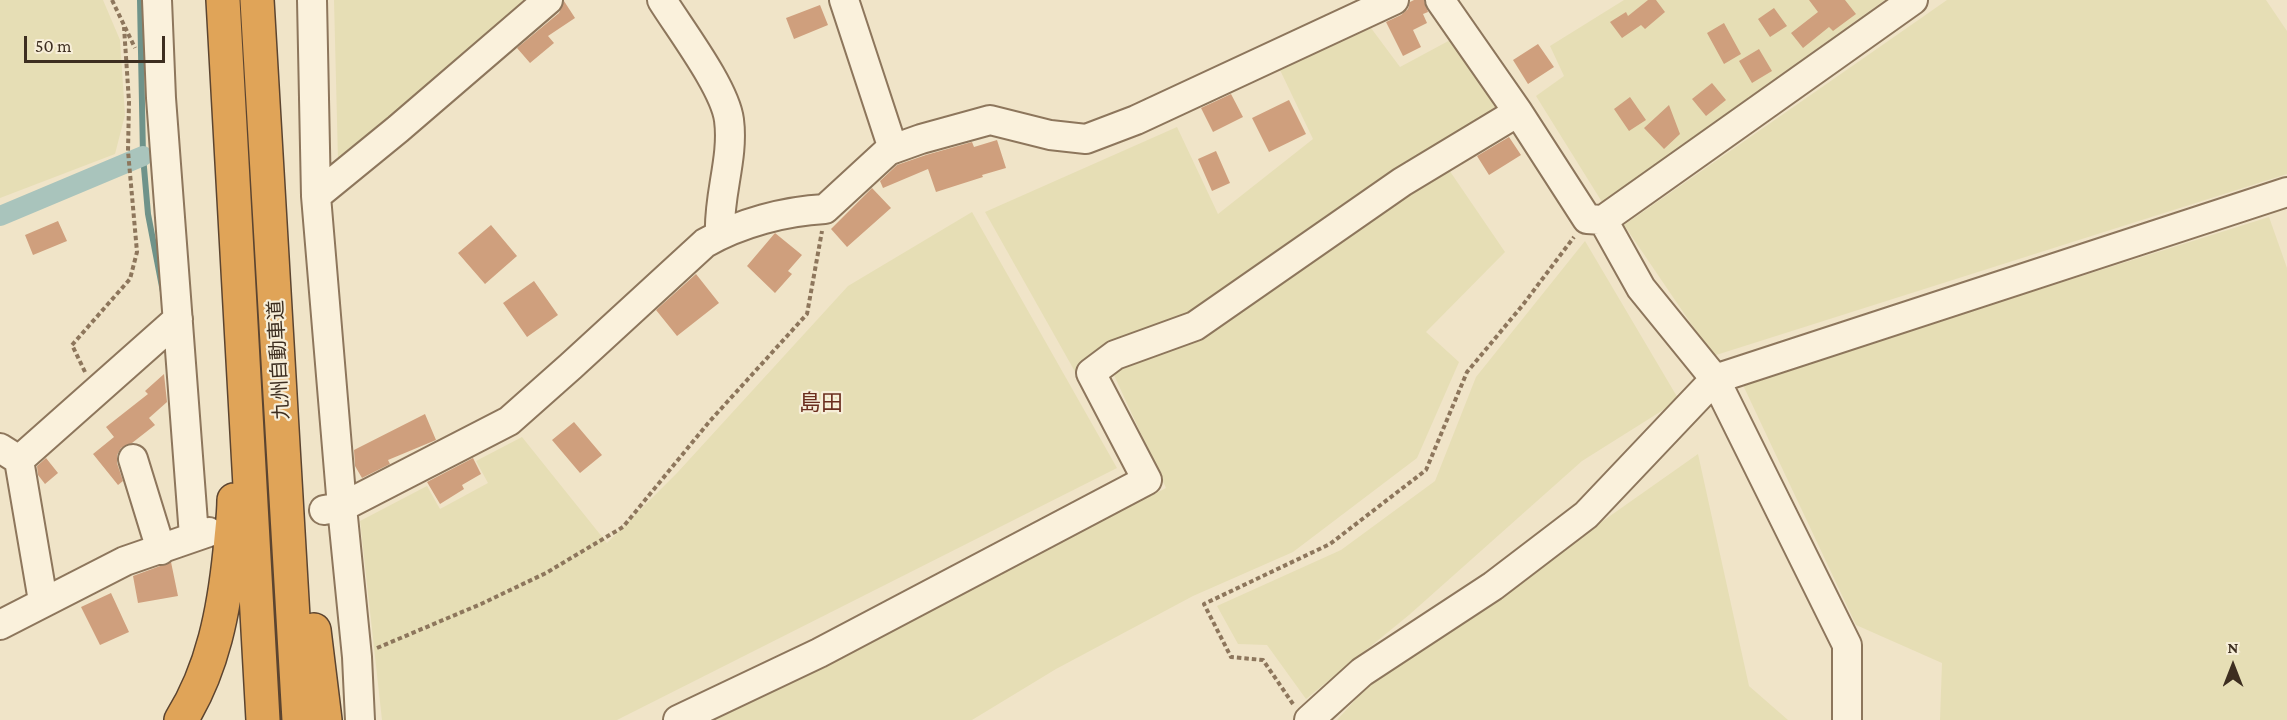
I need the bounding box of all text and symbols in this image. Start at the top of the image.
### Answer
scale bar [27,24,168,62]
text: 50 m [35,36,72,56]
street label: 九州自動車道 [264,299,294,421]
district label: 島田 [799,390,843,416]
north arrow [2203,636,2263,696]
text: N [2228,639,2238,656]

